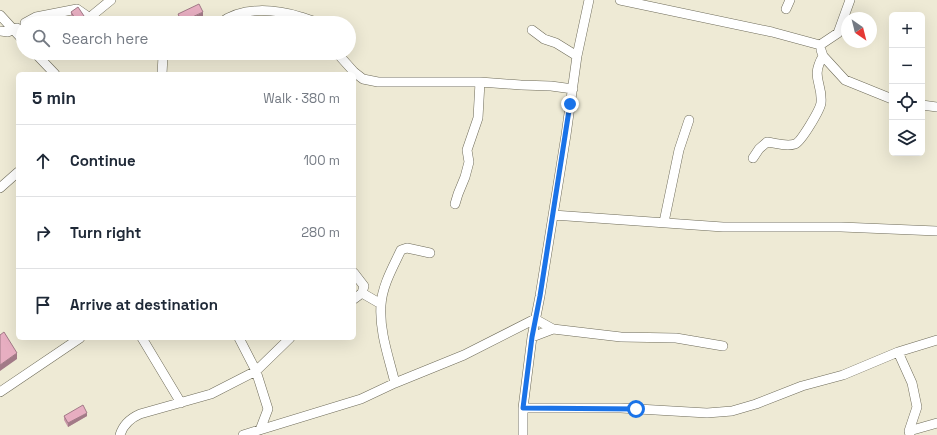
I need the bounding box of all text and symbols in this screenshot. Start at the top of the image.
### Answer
north arrow [841,12,877,48]
map controls [889,12,925,156]
button: + [889,12,925,48]
search box [16,16,356,60]
icon: search [30,27,52,49]
text: Search here [62,29,148,48]
button: − [889,48,925,84]
button: locate [889,84,925,120]
text: 5 min [32,87,76,109]
text: Walk · 380 m [263,90,340,107]
route end [561,95,579,113]
button: layers [889,120,925,156]
icon: ahead [32,150,54,172]
text: Continue [70,151,136,170]
text: 100 m [303,152,340,169]
icon: right [32,222,54,244]
text: Turn right [70,223,141,242]
text: 280 m [301,224,340,241]
icon: arrive [32,294,54,316]
text: Arrive at destination [70,295,218,314]
route start [627,400,645,418]

